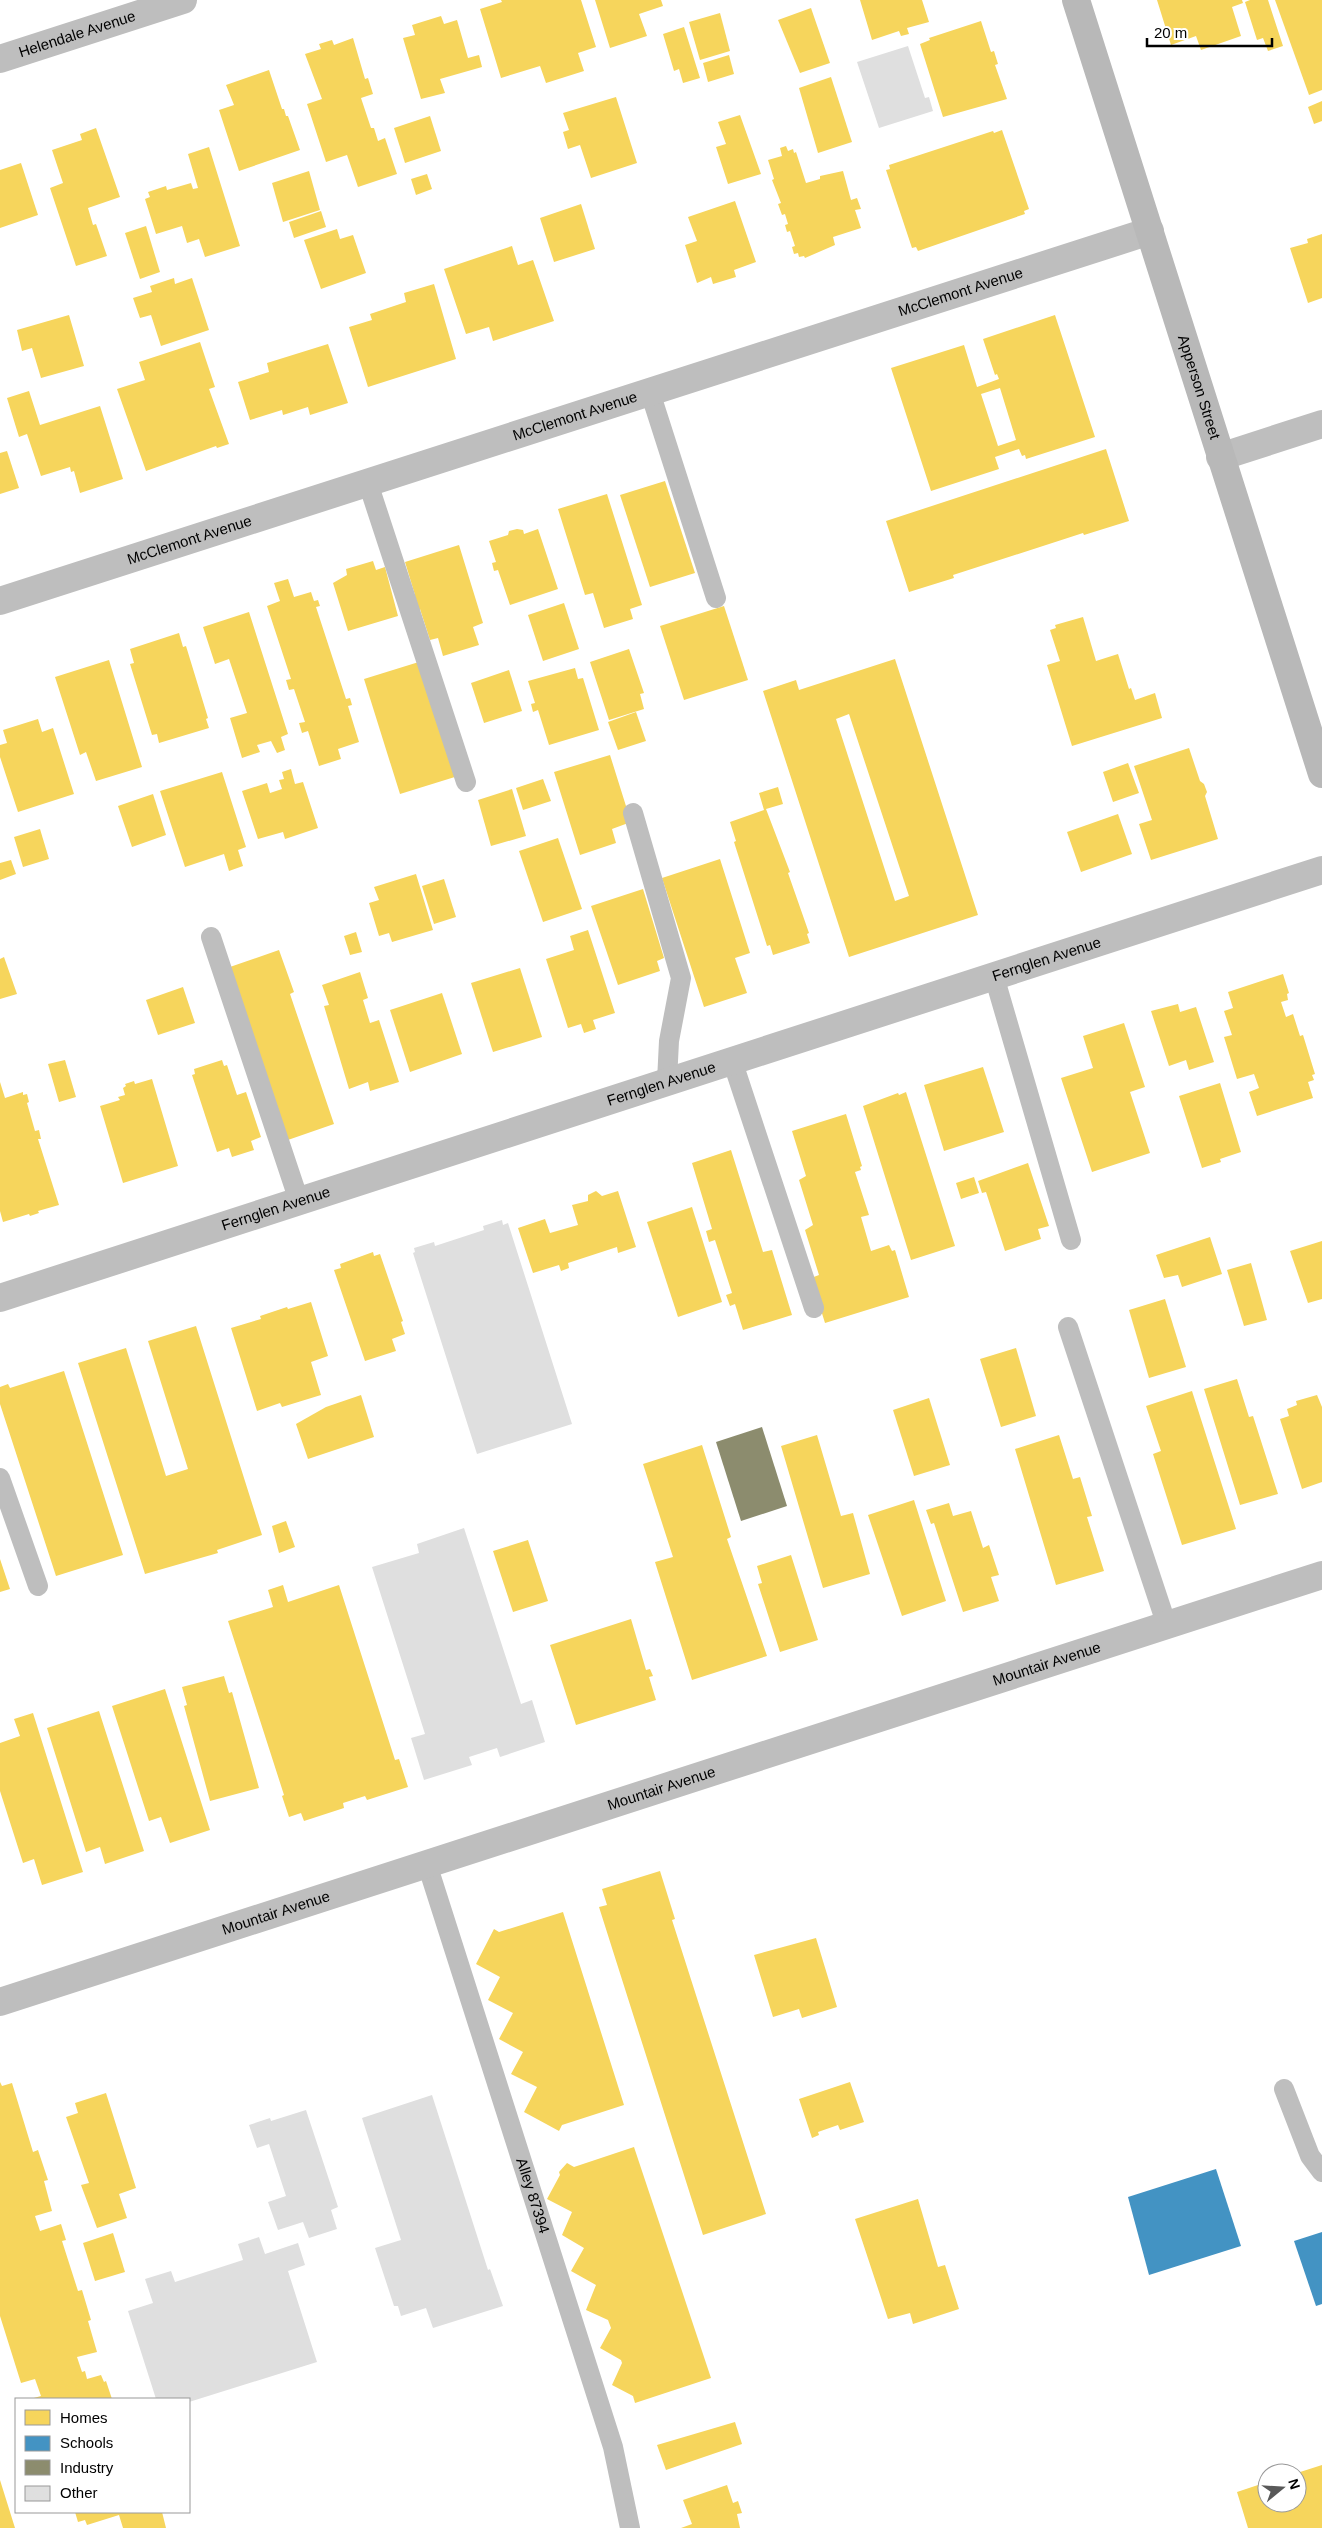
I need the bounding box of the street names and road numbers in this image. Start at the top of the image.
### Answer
street label: Helendale Avenue [16,7,137,60]
street label: McClemont Avenue [896,264,1025,319]
street label: Apperson Street [1175,333,1224,442]
street label: McClemont Avenue [510,388,639,444]
street label: McClemont Avenue [125,512,254,568]
street label: Fernglen Avenue [990,933,1103,984]
street label: Fernglen Avenue [605,1058,718,1109]
street label: Fernglen Avenue [219,1183,332,1234]
street label: Mountair Avenue [991,1638,1103,1689]
street label: Mountair Avenue [605,1763,717,1813]
street label: Mountair Avenue [220,1887,332,1938]
street label: Alley 87394 [513,2155,553,2235]

